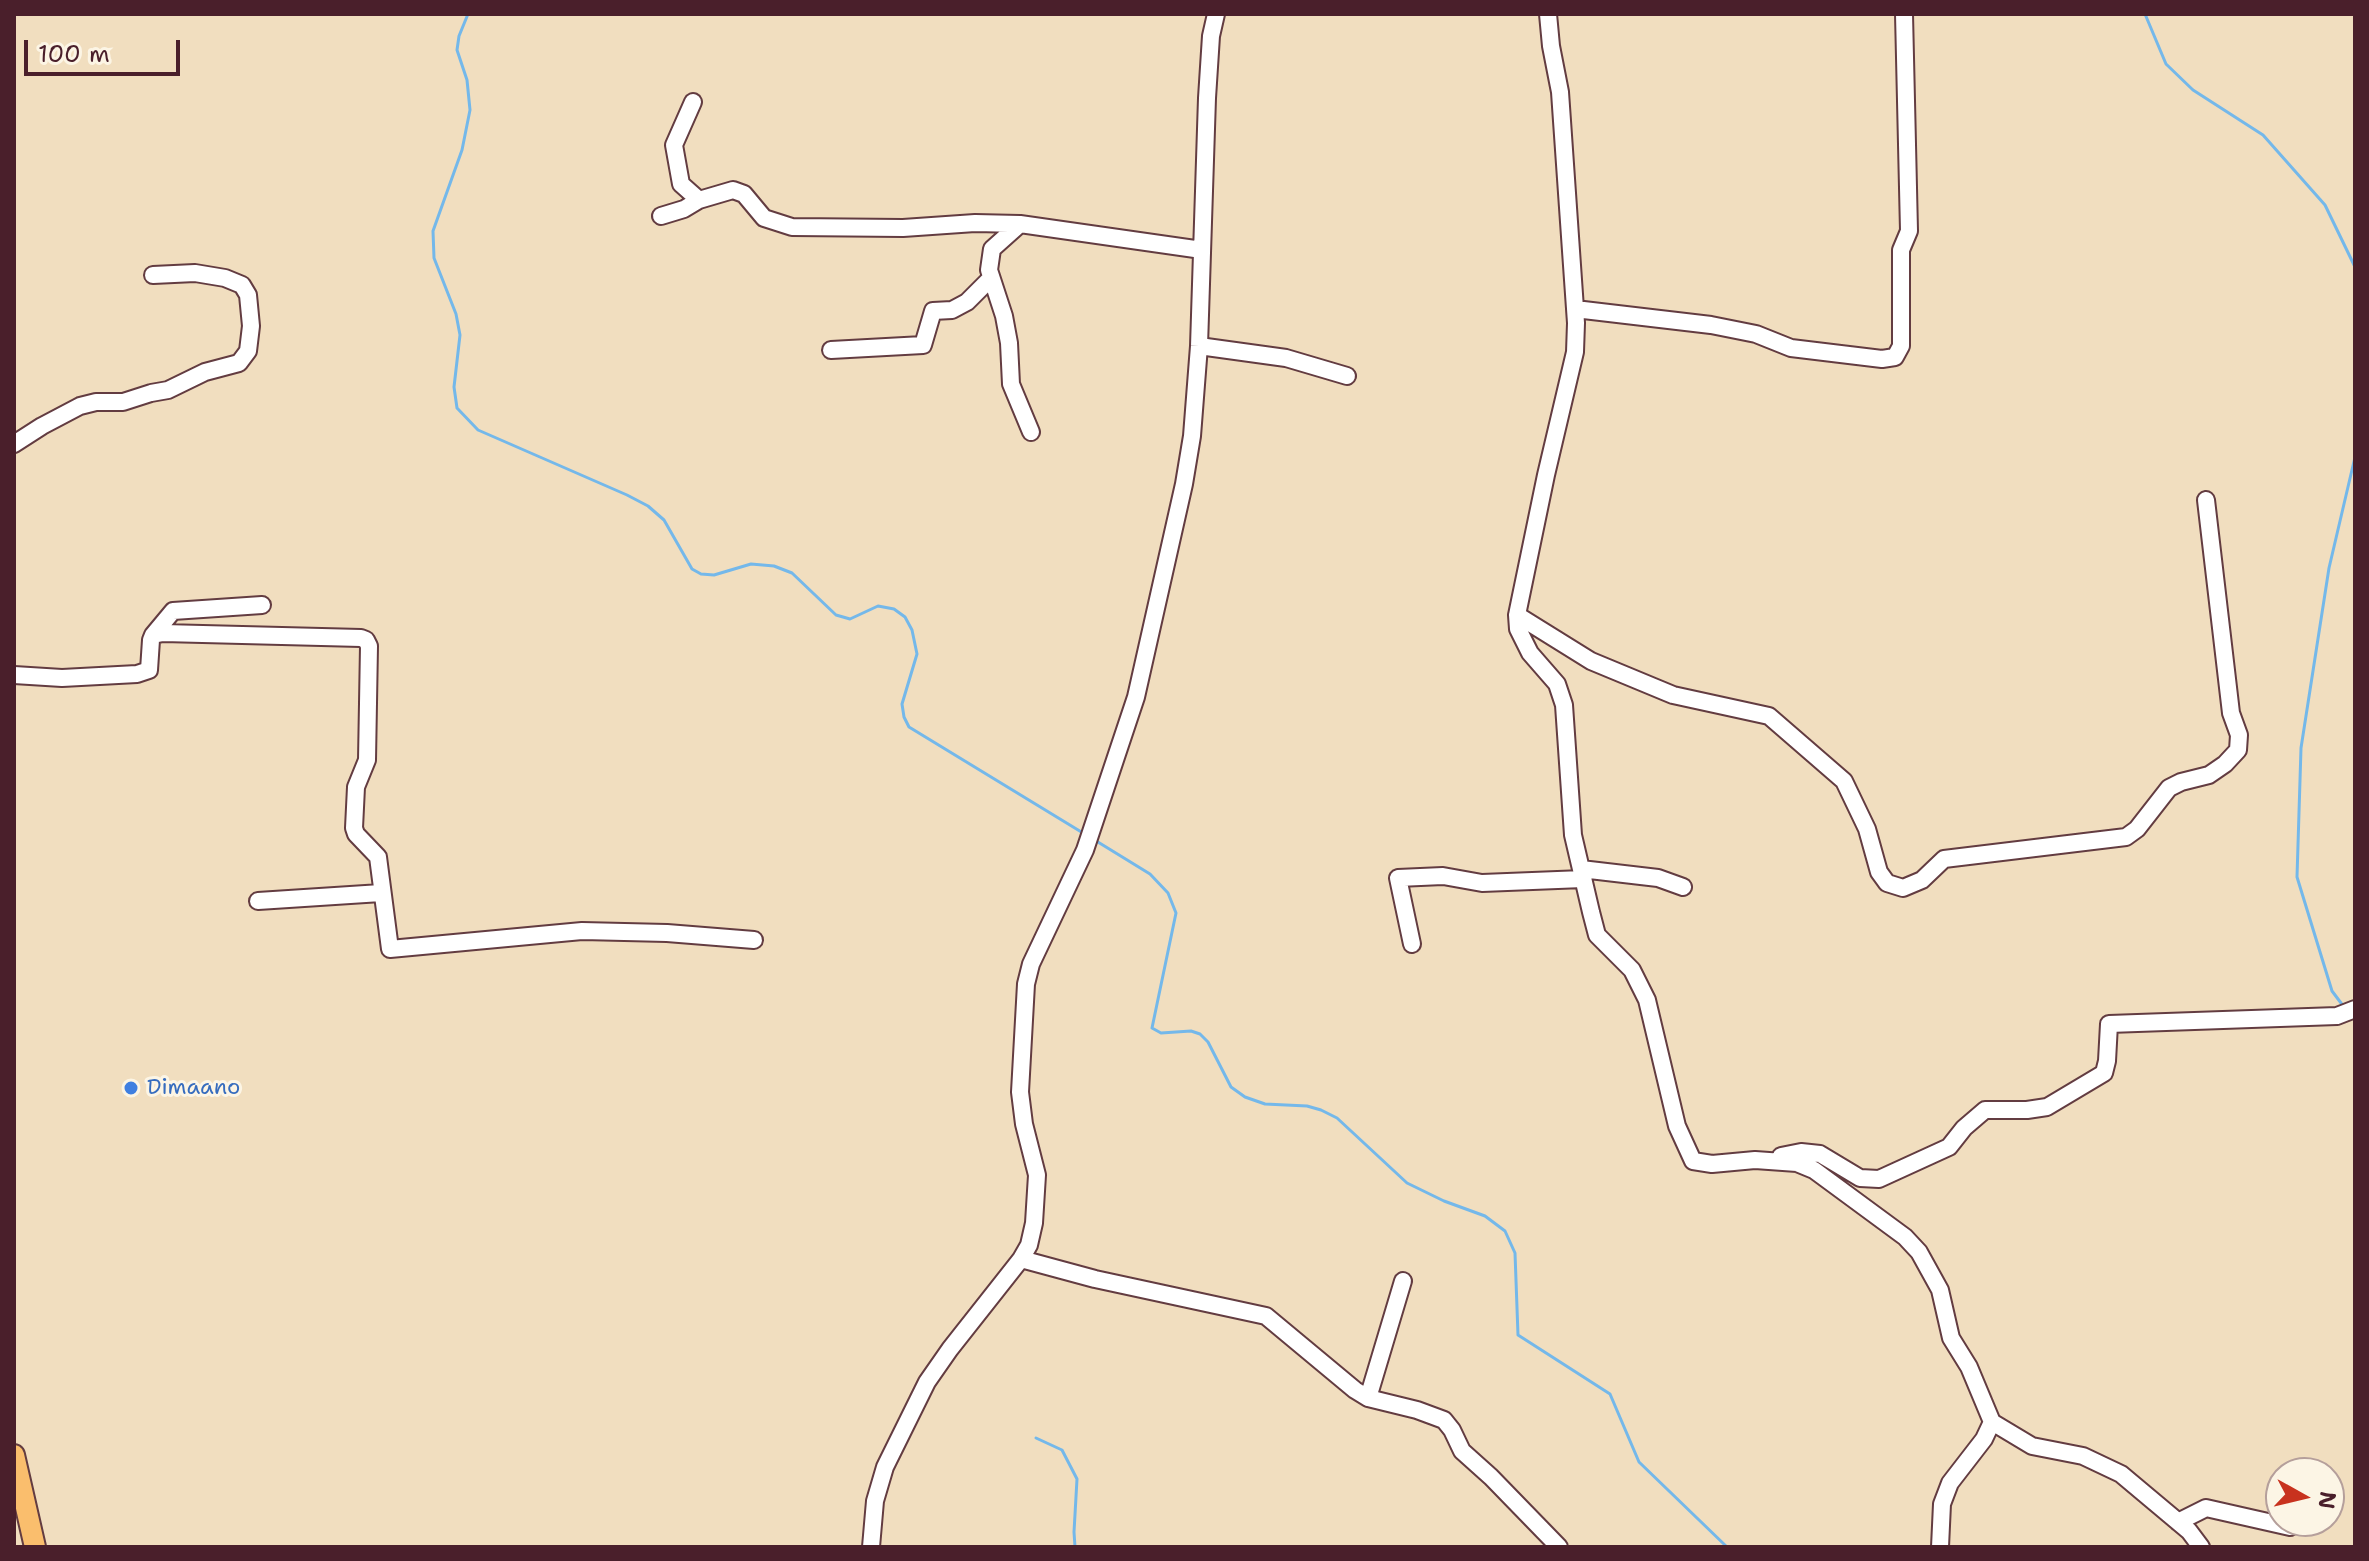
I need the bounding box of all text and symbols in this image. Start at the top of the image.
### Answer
scale bar [28,24,184,74]
text: 100 m [38,38,110,70]
place label: Dimaano [147,1075,240,1101]
marker: Dimaano [122,1079,140,1097]
north arrow [2265,1457,2345,1537]
text: N [2312,1489,2343,1511]

